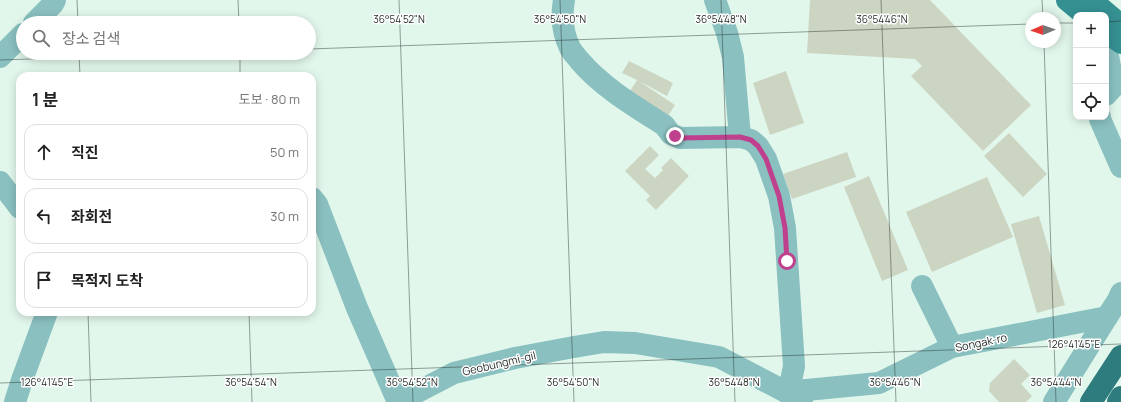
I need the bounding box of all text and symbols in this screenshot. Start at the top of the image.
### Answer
text: 36°54'52"N [373,12,425,26]
text: 36°54'50"N [534,12,586,26]
text: 36°54'48"N [695,12,747,26]
text: 36°54'46"N [856,12,908,26]
north arrow [1025,12,1061,48]
map controls [1073,12,1109,120]
button: + [1073,12,1109,48]
search box [16,16,316,60]
icon: search [30,27,52,49]
text: 장소 검색 [62,28,120,49]
button: − [1073,48,1109,84]
button: locate [1073,84,1109,120]
text: 1 분 [32,88,59,111]
text: 도보 · 80 m [239,90,300,108]
route end [666,127,684,145]
icon: ahead [33,141,55,163]
text: 직진 [71,142,99,163]
text: 50 m [270,143,299,161]
icon: left [33,205,55,227]
text: 좌회전 [71,206,112,227]
text: 30 m [270,207,299,225]
route start [778,252,796,270]
icon: arrive [33,269,55,291]
text: 목적지 도착 [71,270,143,291]
street label: Songak-ro [954,329,1009,355]
text: 126°41'45"E [1048,337,1100,351]
street label: Geobungmi-gil [461,347,537,379]
text: 126°41'45"E [21,375,73,389]
text: 36°54'54"N [225,375,277,389]
text: 36°54'52"N [386,375,438,389]
text: 36°54'50"N [547,375,599,389]
text: 36°54'48"N [708,375,760,389]
text: 36°54'46"N [869,375,921,389]
text: 36°54'44"N [1031,375,1082,389]

